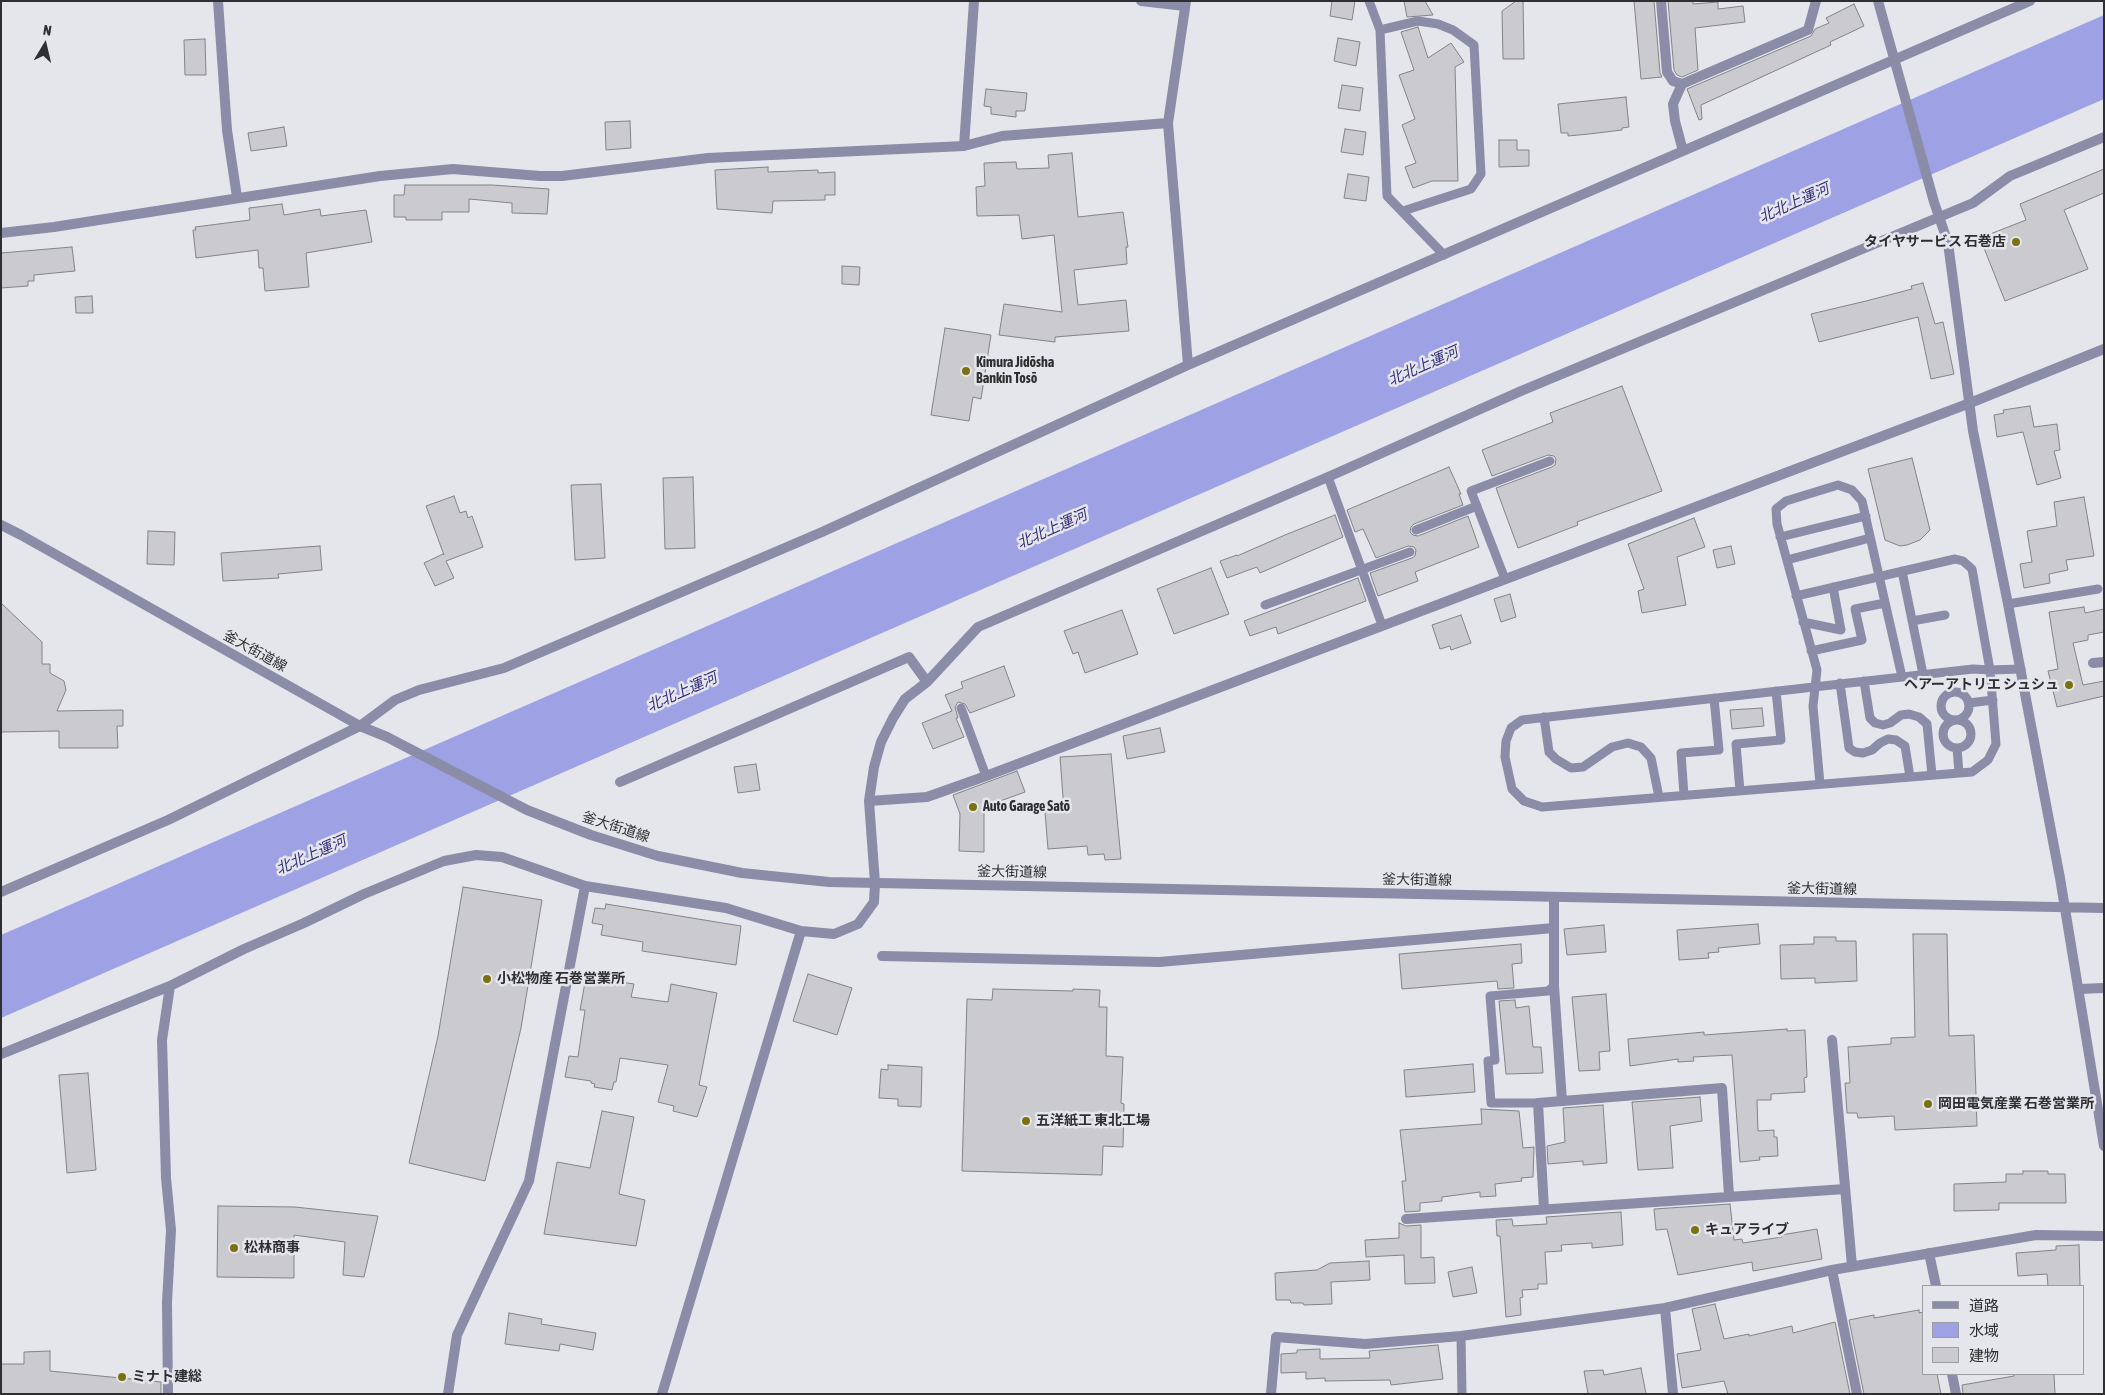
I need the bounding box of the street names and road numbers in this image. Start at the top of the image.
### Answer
street label: 釜大街道線 [220,627,290,675]
street label: 釜大街道線 [580,808,652,846]
street label: 釜大街道線 [977,863,1047,881]
street label: 釜大街道線 [1382,871,1452,889]
street label: 釜大街道線 [1787,880,1857,898]

